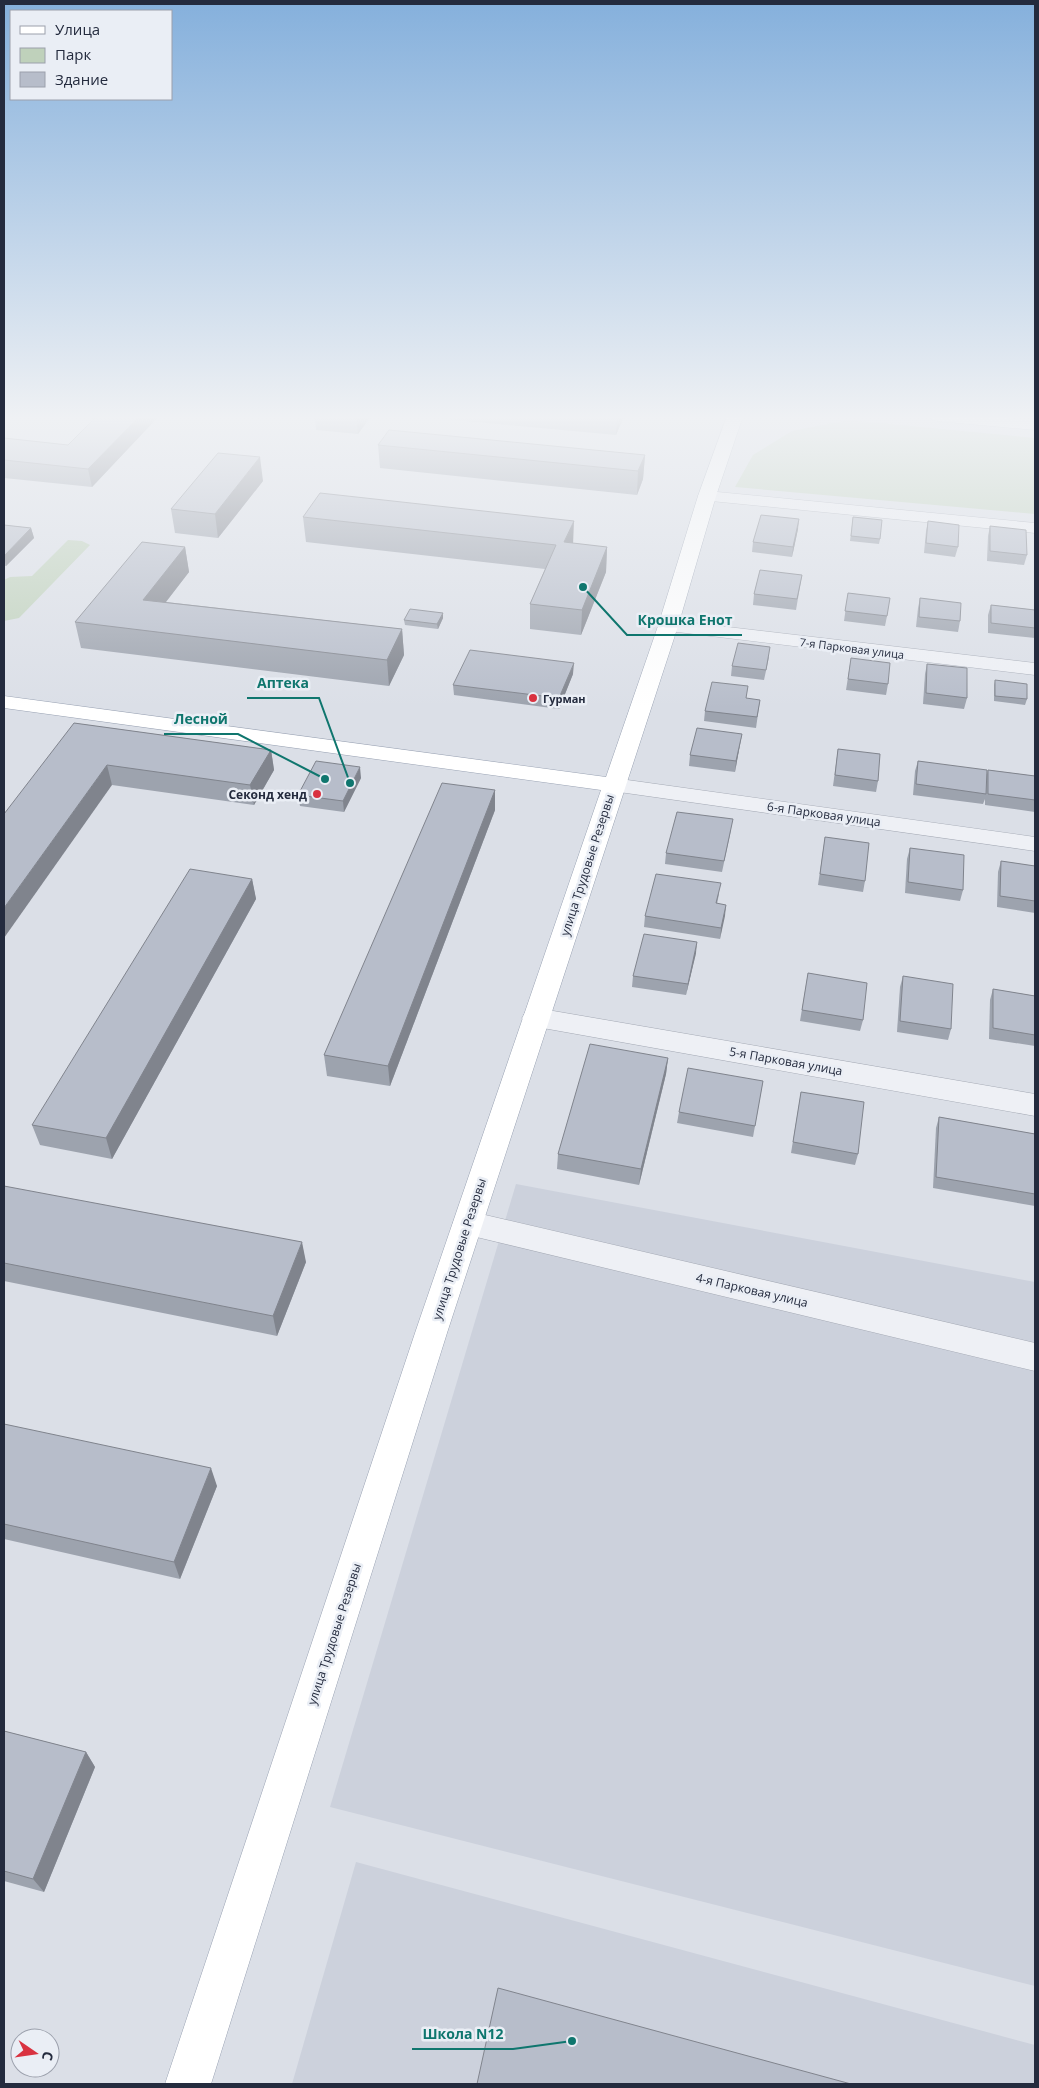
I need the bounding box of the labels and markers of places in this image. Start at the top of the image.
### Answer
callout: Крошка Енот [627,606,742,635]
callout: Аптека [247,669,319,698]
place label: Гурман [543,691,586,706]
marker: Гурман [527,692,539,704]
callout: Лесной [164,705,238,734]
place label: Секонд хенд [228,786,307,803]
marker: Секонд хенд [311,788,323,800]
callout: Школа N12 [412,2020,513,2049]

